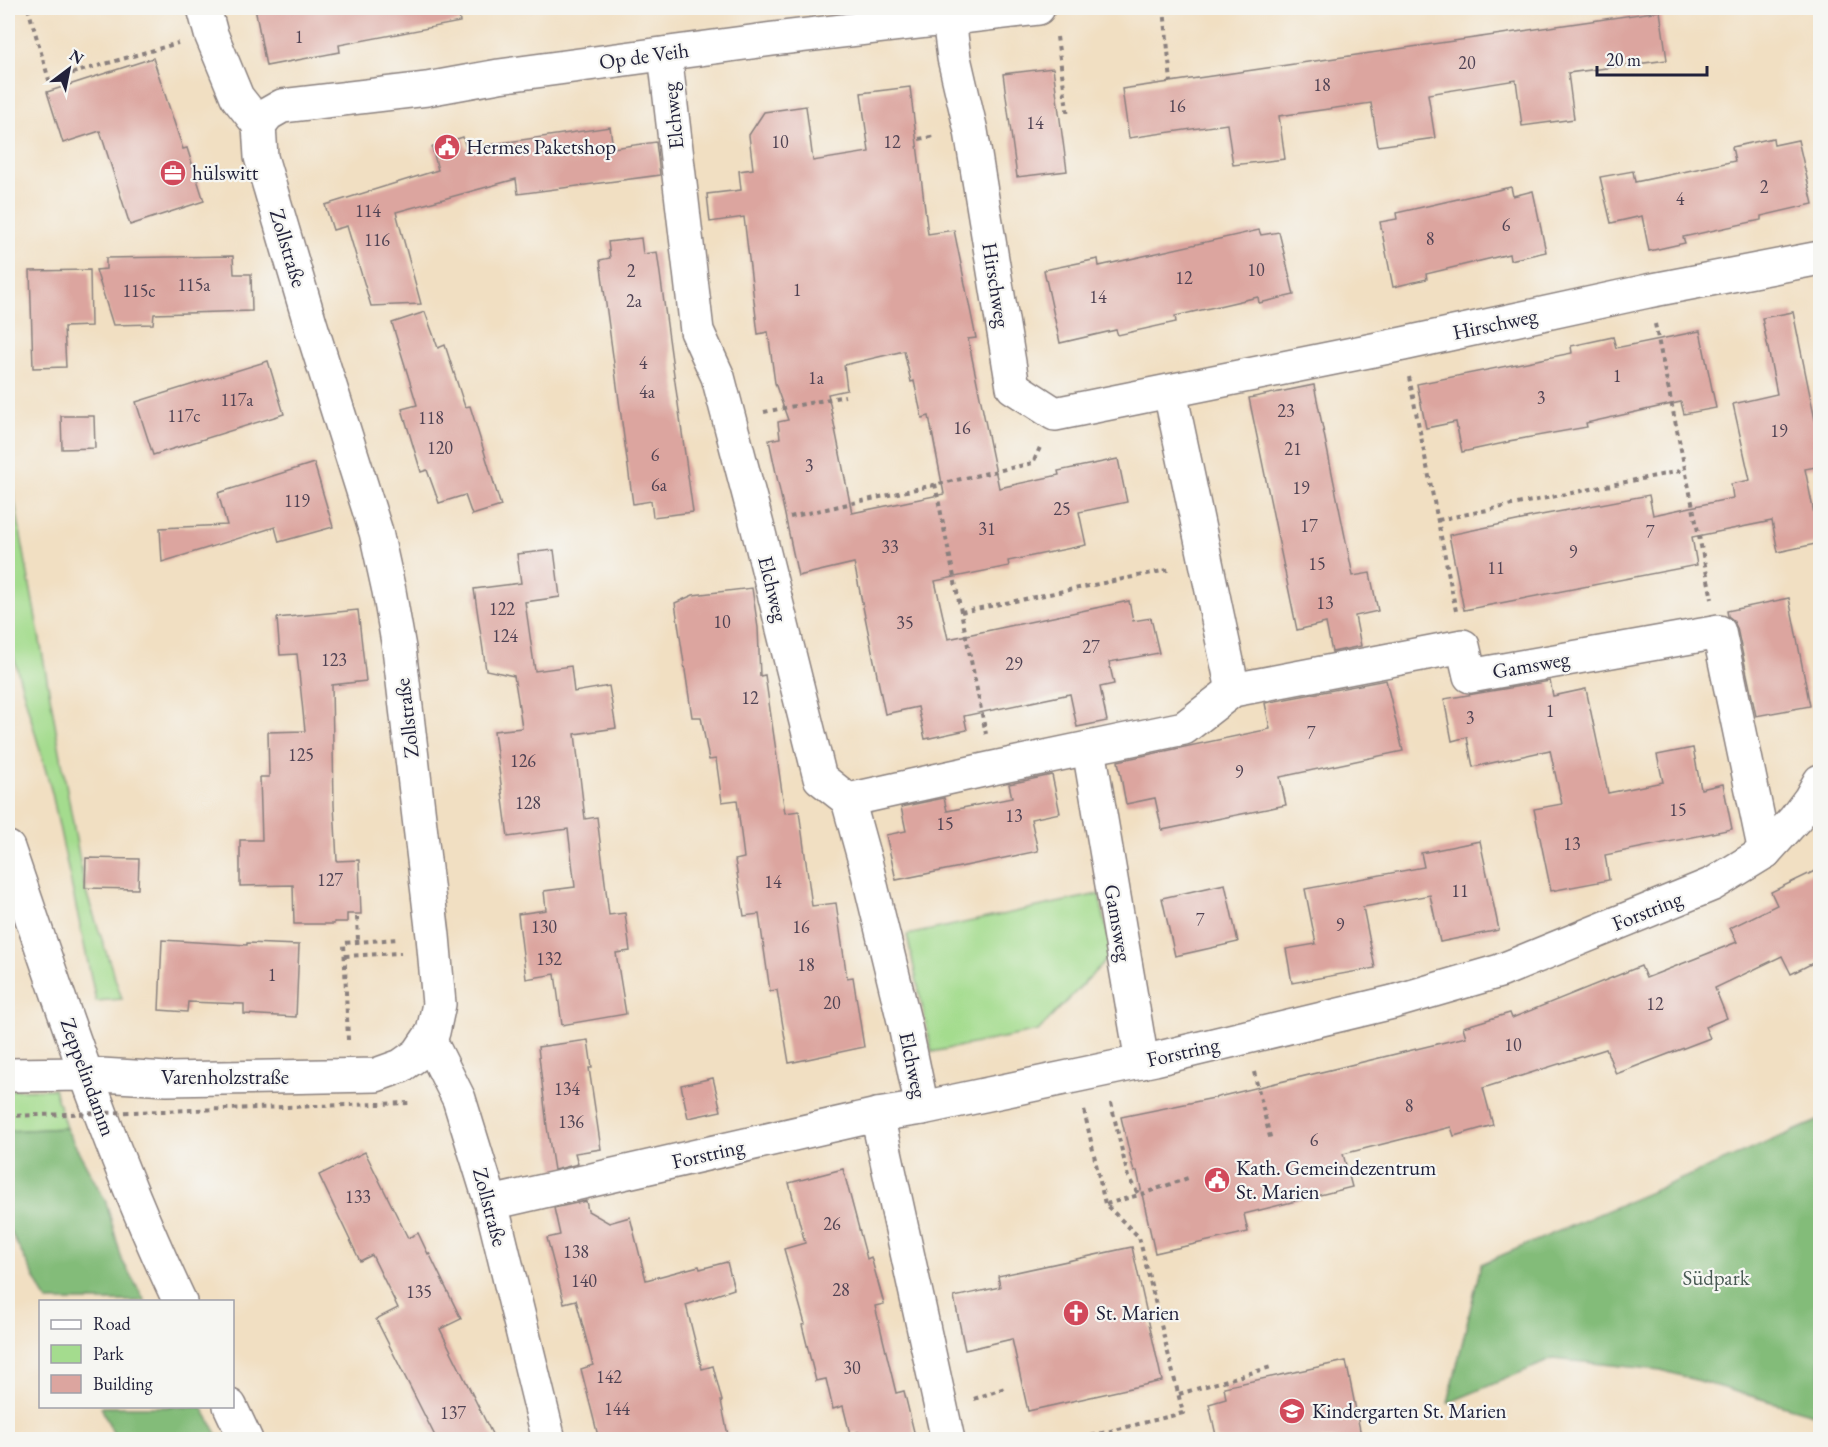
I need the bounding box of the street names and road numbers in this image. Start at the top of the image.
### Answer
street label: Op de Veih [597,36,691,75]
street label: Elchweg [655,81,689,151]
street label: Zollstraße [264,205,313,290]
street label: Hirschweg [976,240,1017,330]
street label: Hirschweg [1450,301,1541,346]
street label: Elchweg [752,553,795,625]
street label: Gamsweg [1490,644,1573,685]
street label: Zollstraße [388,677,425,760]
street label: Gamsweg [1098,882,1139,965]
street label: Forstring [1608,884,1687,937]
street label: Zeppelindamm [55,1014,122,1140]
street label: Elchweg [893,1029,934,1101]
street label: Forstring [1144,1030,1222,1073]
street label: Varenholzstraße [161,1063,289,1090]
street label: Forstring [669,1132,747,1175]
street label: Zollstraße [467,1165,514,1249]

